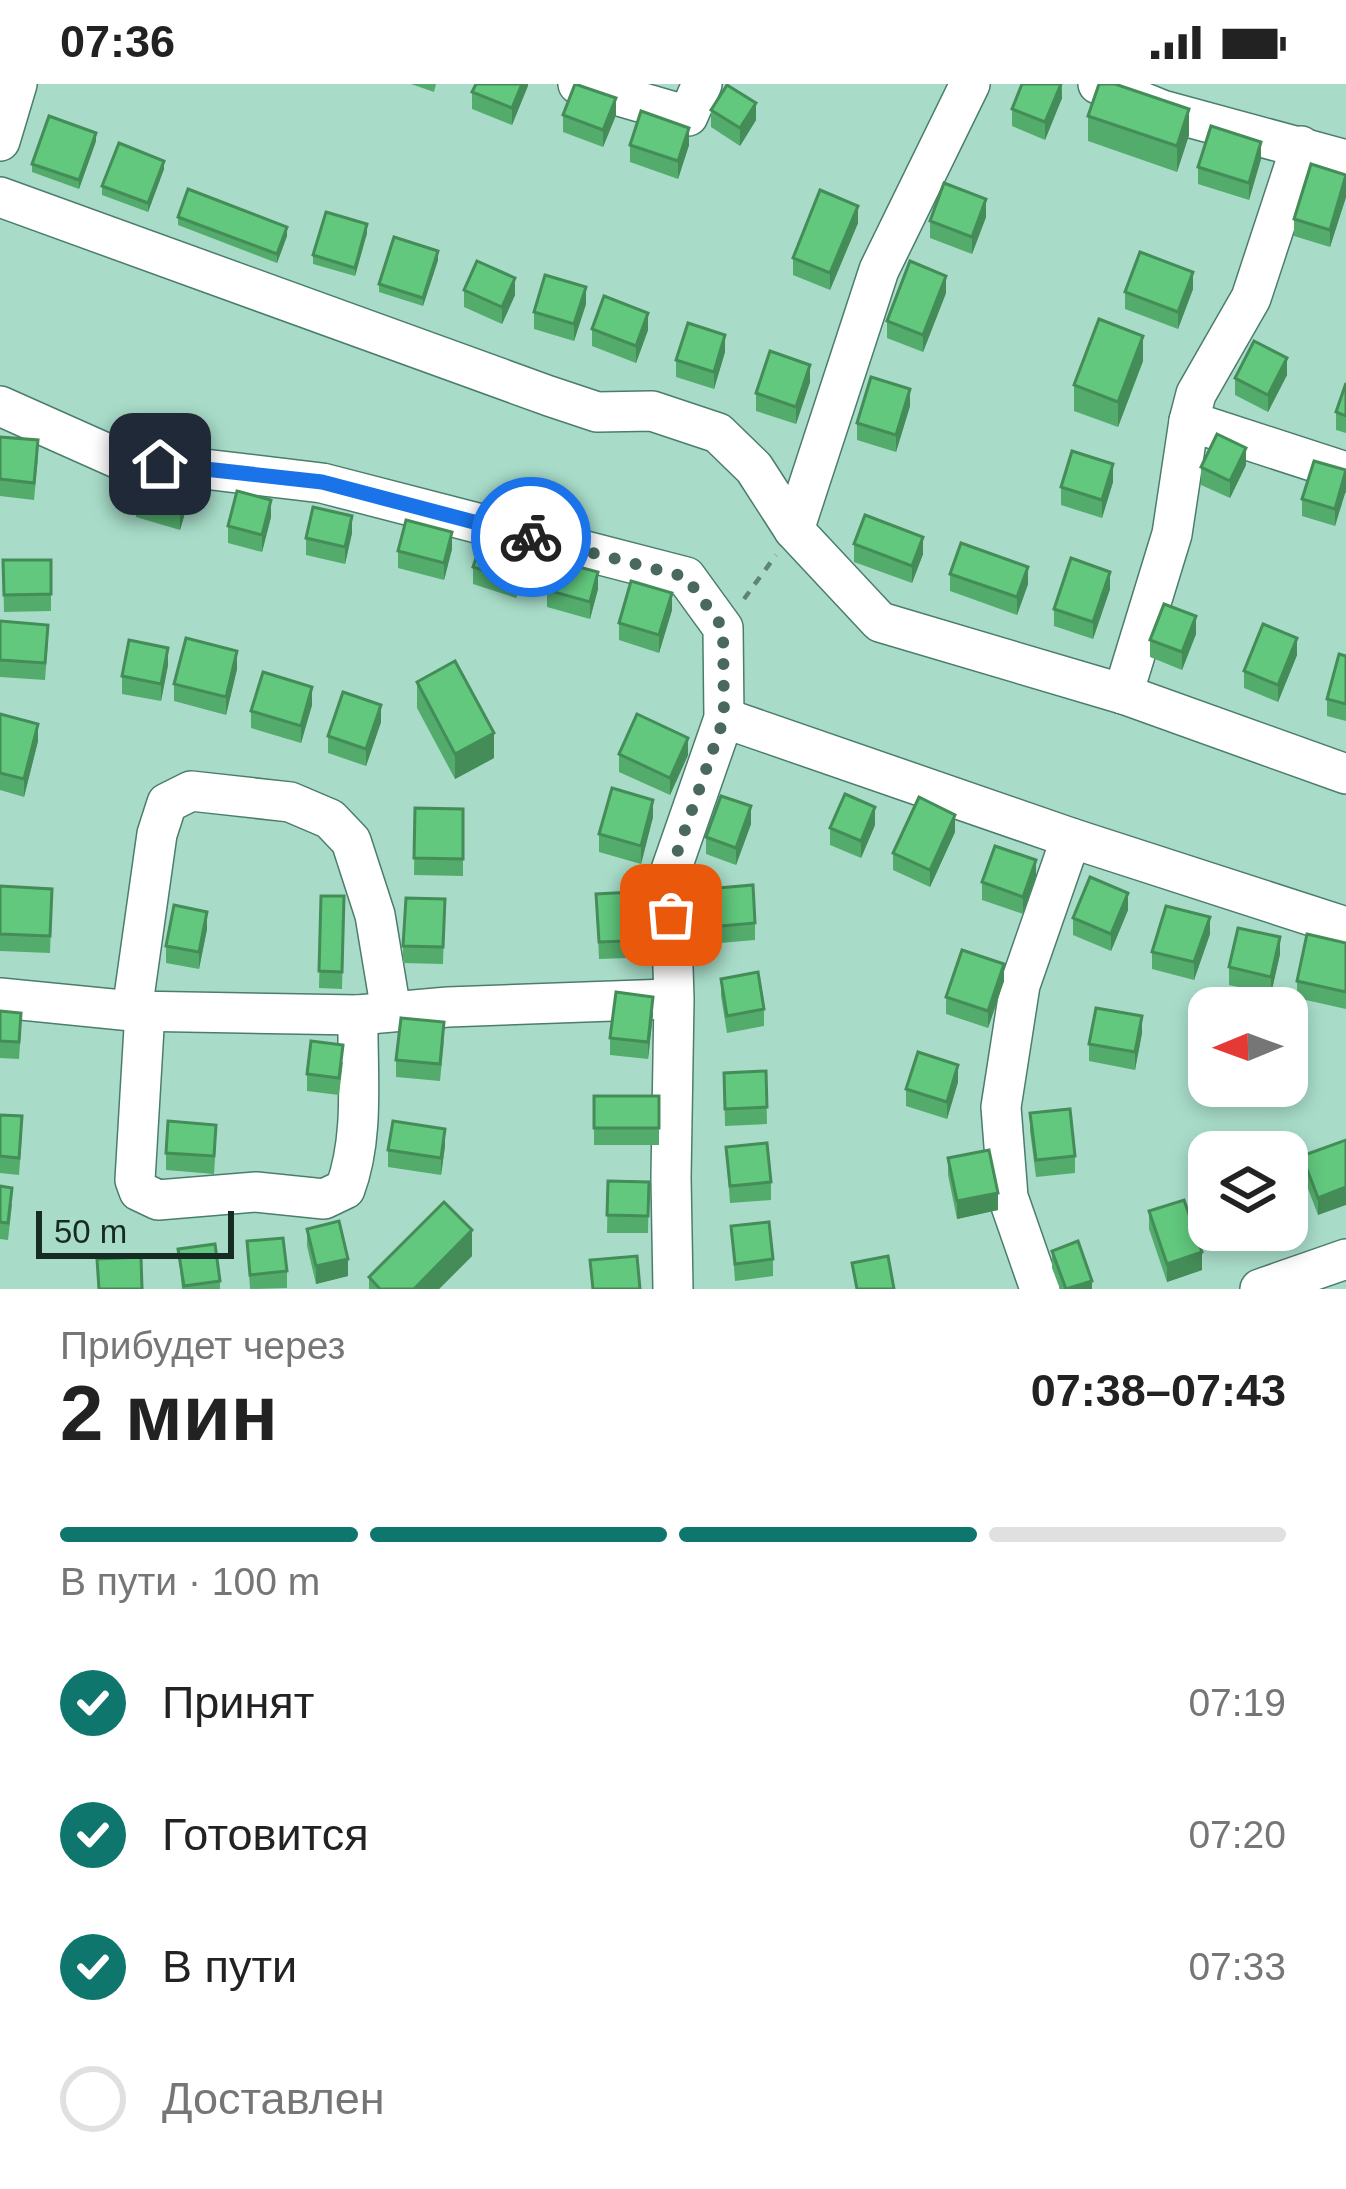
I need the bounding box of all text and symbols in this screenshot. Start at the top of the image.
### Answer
text: 07:36 [60,16,175,67]
pin [109,413,211,515]
icon: home [127,431,193,497]
courier [471,477,591,597]
icon: bike [498,504,564,570]
pin [620,864,722,966]
icon: bag [638,882,704,948]
north arrow [1188,987,1308,1107]
map controls [1188,987,1308,1251]
button: layers [1188,1131,1308,1251]
scale bar [36,1205,234,1258]
text: 50 m [54,1213,127,1250]
text: Прибудет через [60,1324,345,1367]
text: 07:38–07:43 [1031,1365,1286,1416]
text: 2 мин [60,1369,278,1457]
text: В пути · 100 m [60,1560,320,1603]
icon: check [60,1670,126,1736]
text: Принят [162,1677,314,1728]
text: 07:19 [1188,1681,1286,1724]
icon: check [60,1802,126,1868]
text: Готовится [162,1809,369,1860]
text: 07:20 [1188,1813,1286,1856]
icon: check [60,1934,126,2000]
text: В пути [162,1941,297,1992]
text: 07:33 [1188,1945,1286,1988]
text: Доставлен [162,2073,385,2124]

